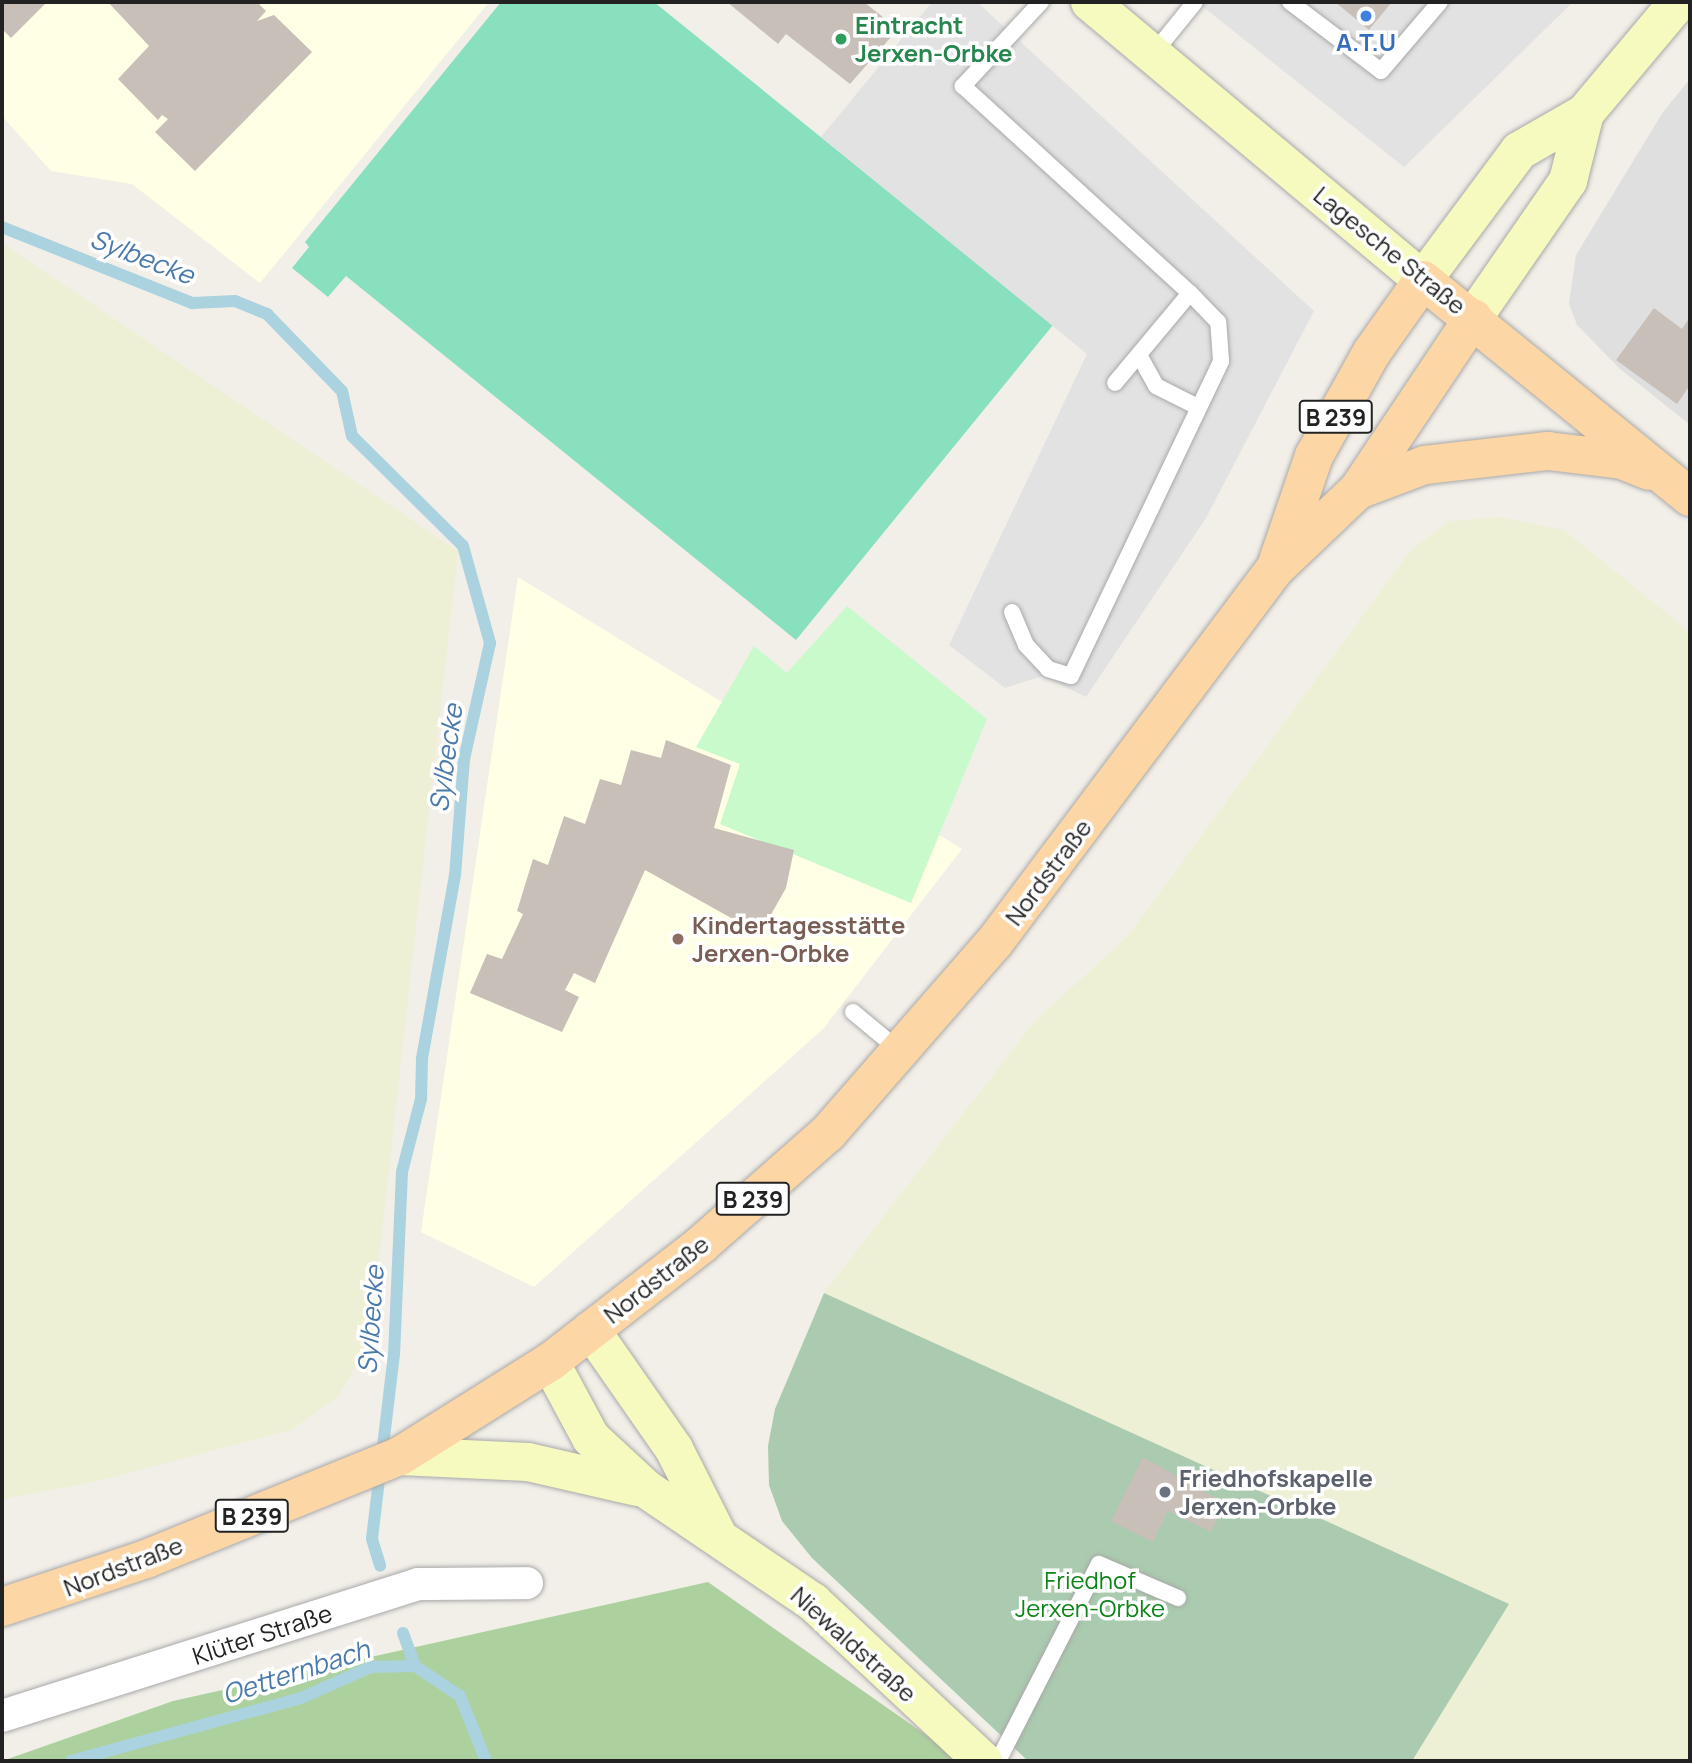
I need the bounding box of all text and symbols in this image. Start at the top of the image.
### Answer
marker: A.T.U [1358,8,1374,24]
place label: Eintracht Jerxen-Orbke [855,11,1012,67]
place label: A.T.U [1336,28,1396,56]
marker: Eintracht Jerxen-Orbke [833,31,849,47]
street label: Lagesche Straße [1308,180,1472,320]
water label: Sylbecke [86,223,198,291]
road number: B 239 [1298,398,1374,436]
water label: Sylbecke [423,702,469,814]
street label: Nordstraße [999,813,1097,931]
place label: Kindertagesstätte Jerxen-Orbke [692,911,905,967]
marker: Kindertagesstätte Jerxen-Orbke [670,931,686,947]
road number: B 239 [714,1180,792,1218]
street label: Nordstraße [598,1229,714,1329]
water label: Sylbecke [352,1265,390,1375]
place label: Friedhofskapelle Jerxen-Orbke [1179,1464,1373,1520]
marker: Friedhofskapelle Jerxen-Orbke [1157,1484,1173,1500]
road number: B 239 [214,1497,290,1536]
street label: Nordstraße [59,1530,187,1602]
park label: Friedhof Jerxen-Orbke [1015,1566,1165,1622]
street label: Niewaldstraße [785,1580,923,1708]
street label: Klüter Straße [189,1598,335,1670]
water label: Oetternbach [218,1634,374,1710]

